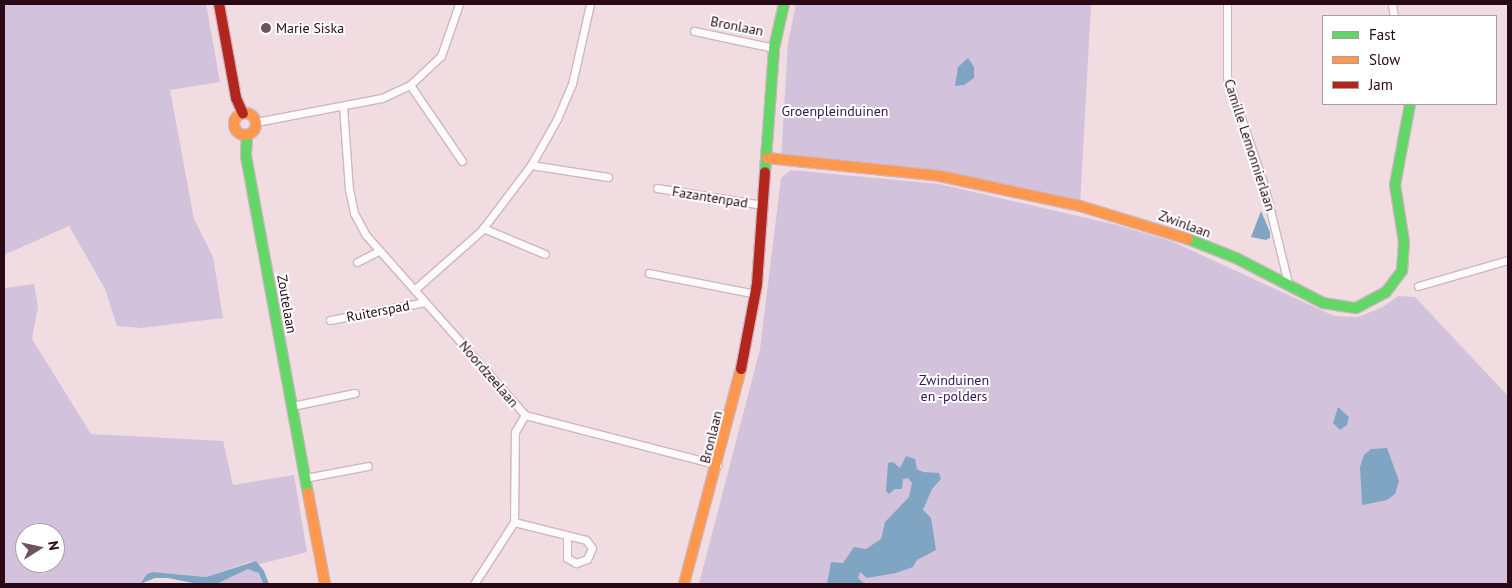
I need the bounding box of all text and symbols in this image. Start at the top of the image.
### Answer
street label: Bronlaan [709,13,765,39]
legend [1322,15,1497,105]
place label: Marie Siska [276,20,344,36]
marker: Marie Siska [260,22,272,34]
text: Fast [1369,25,1396,44]
text: Slow [1369,50,1400,69]
text: Jam [1369,75,1393,94]
street label: Camille Lemonnierlaan [1221,77,1279,213]
park label: Groenpleinduinen [781,103,889,119]
street label: Fazantenpad [671,183,749,211]
street label: Zwinlaan [1157,207,1213,241]
street label: Zoutelaan [274,273,300,335]
street label: Ruiterspad [345,297,411,325]
street label: Noordzeelaan [456,337,522,411]
park label: Zwinduinen en -polders [919,372,989,404]
street label: Bronlaan [696,409,726,465]
north arrow [15,523,65,573]
text: N [44,539,63,552]

